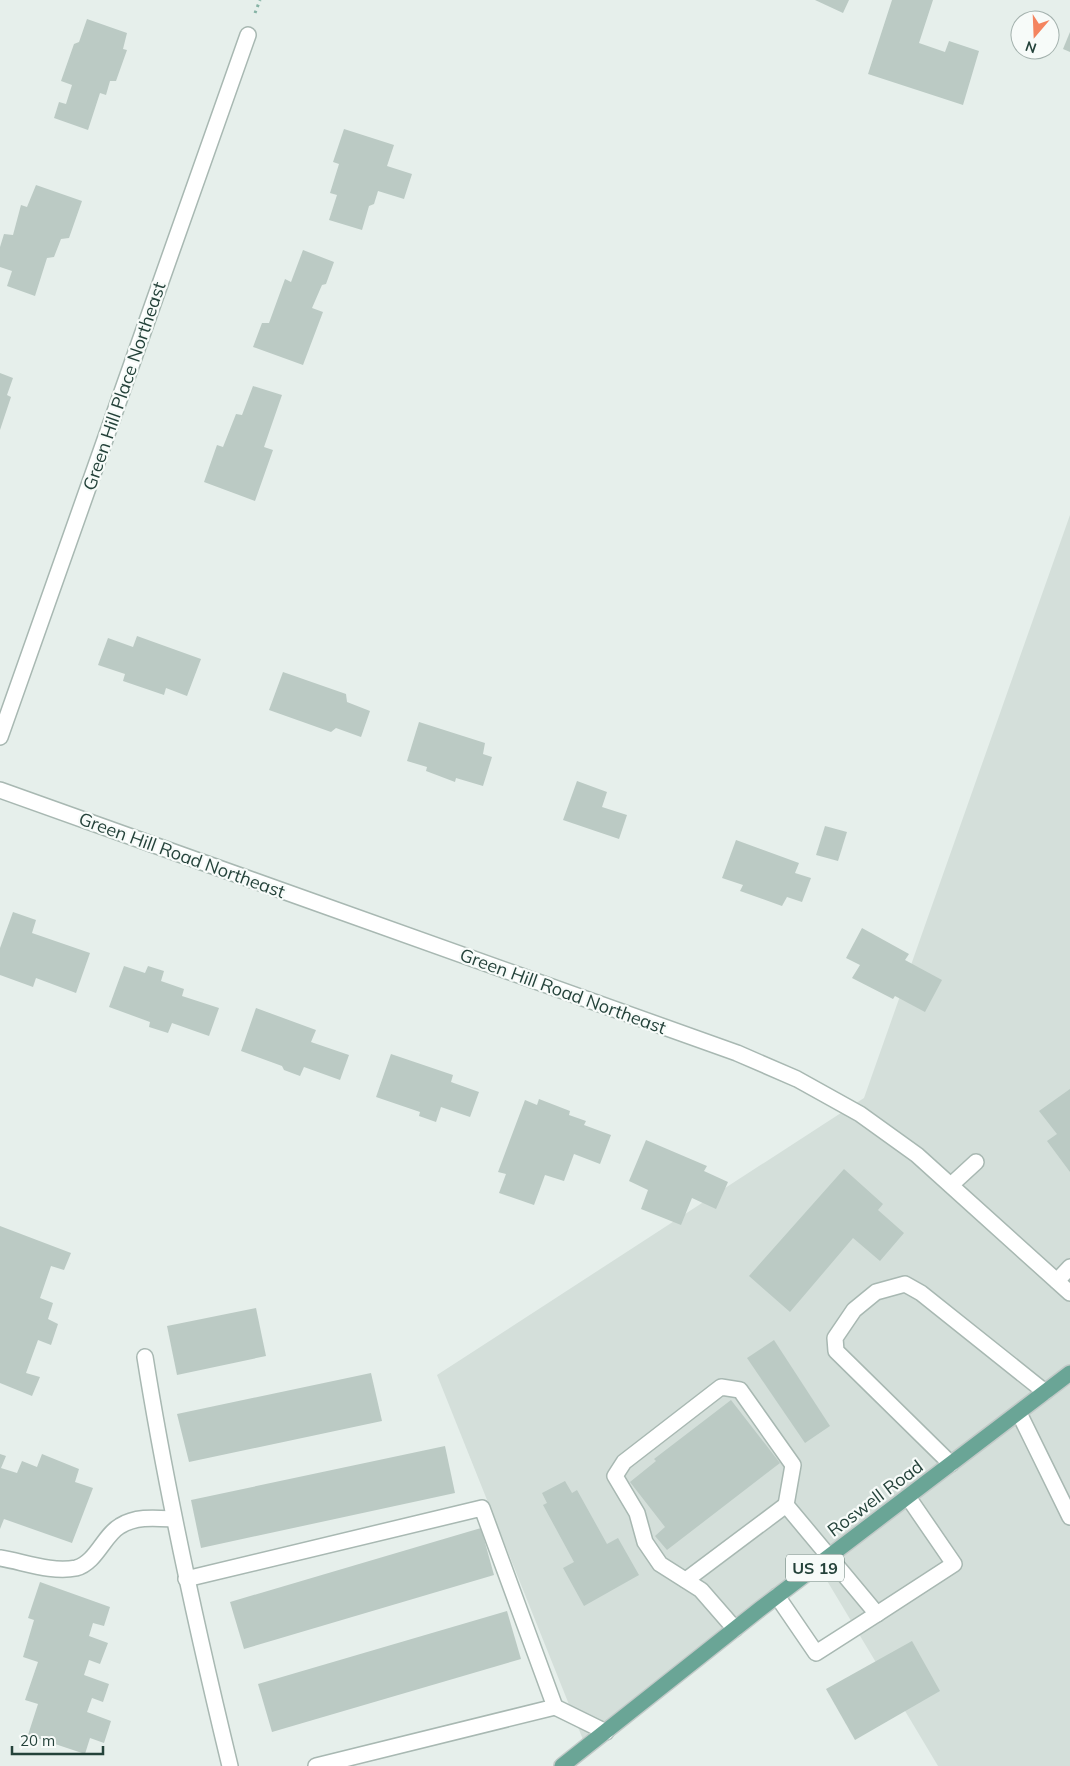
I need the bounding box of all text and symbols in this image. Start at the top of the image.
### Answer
north arrow [1010,10,1060,60]
text: N [1023,37,1039,58]
street label: Green Hill Place Northeast [77,279,171,493]
street label: Green Hill Road Northeast [76,807,288,903]
street label: Green Hill Road Northeast [457,943,669,1039]
street label: Roswell Road [823,1455,927,1541]
road number: US 19 [786,1555,844,1582]
scale bar [12,1724,104,1756]
text: 20 m [20,1731,55,1750]

